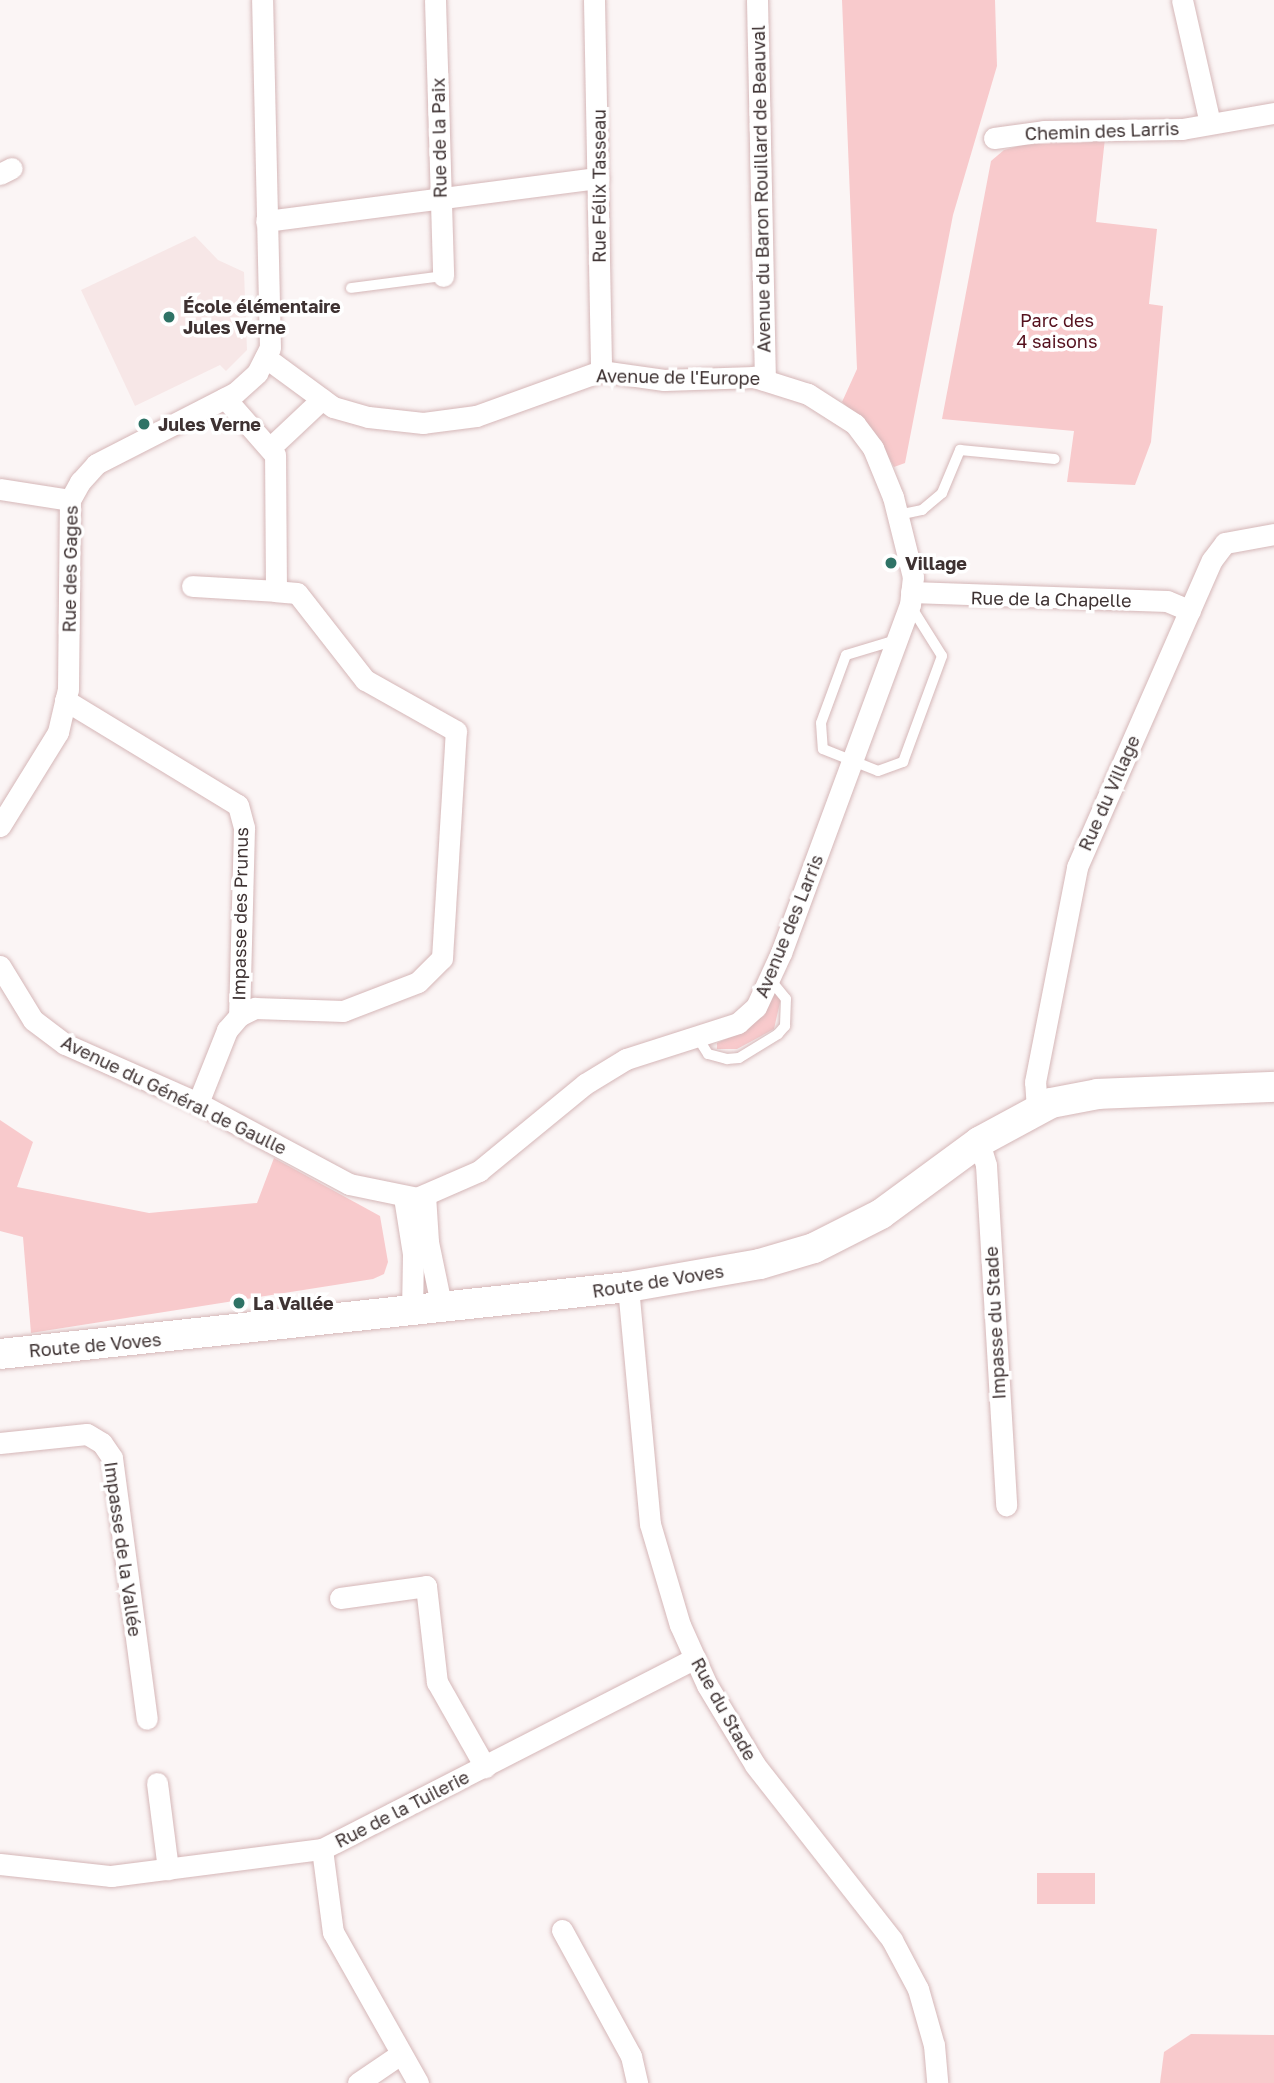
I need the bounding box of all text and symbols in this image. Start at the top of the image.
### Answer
street label: Avenue du Baron Rouillard de Beauval [747,25,775,353]
street label: Rue de la Paix [427,77,451,199]
street label: Rue Félix Tasseau [588,109,610,263]
street label: Chemin des Larris [1024,118,1180,144]
place label: École élémentaire Jules Verne [183,296,341,338]
marker: École élémentaire Jules Verne [161,309,177,325]
park label: Parc des 4 saisons [1017,310,1097,352]
street label: Avenue de l'Europe [596,365,760,389]
place label: Jules Verne [158,413,261,435]
marker: Jules Verne [136,416,152,432]
street label: Rue des Gages [58,505,82,633]
place label: Village [905,552,967,574]
marker: Village [883,555,899,571]
street label: Rue de la Chapelle [970,587,1132,611]
street label: Rue du Village [1074,732,1144,854]
street label: Impasse des Prunus [228,827,252,1001]
street label: Avenue des Larris [750,851,828,1001]
street label: Avenue du Général de Gaulle [58,1031,290,1159]
street label: Impasse du Stade [980,1246,1010,1400]
street label: Route de Voves [591,1260,725,1302]
place label: La Vallée [253,1292,334,1314]
marker: La Vallée [231,1295,247,1311]
street label: Route de Voves [28,1328,162,1362]
street label: Impasse de la Vallée [100,1460,146,1638]
street label: Rue du Stade [687,1654,761,1764]
street label: Rue de la Tuilerie [331,1766,473,1852]

